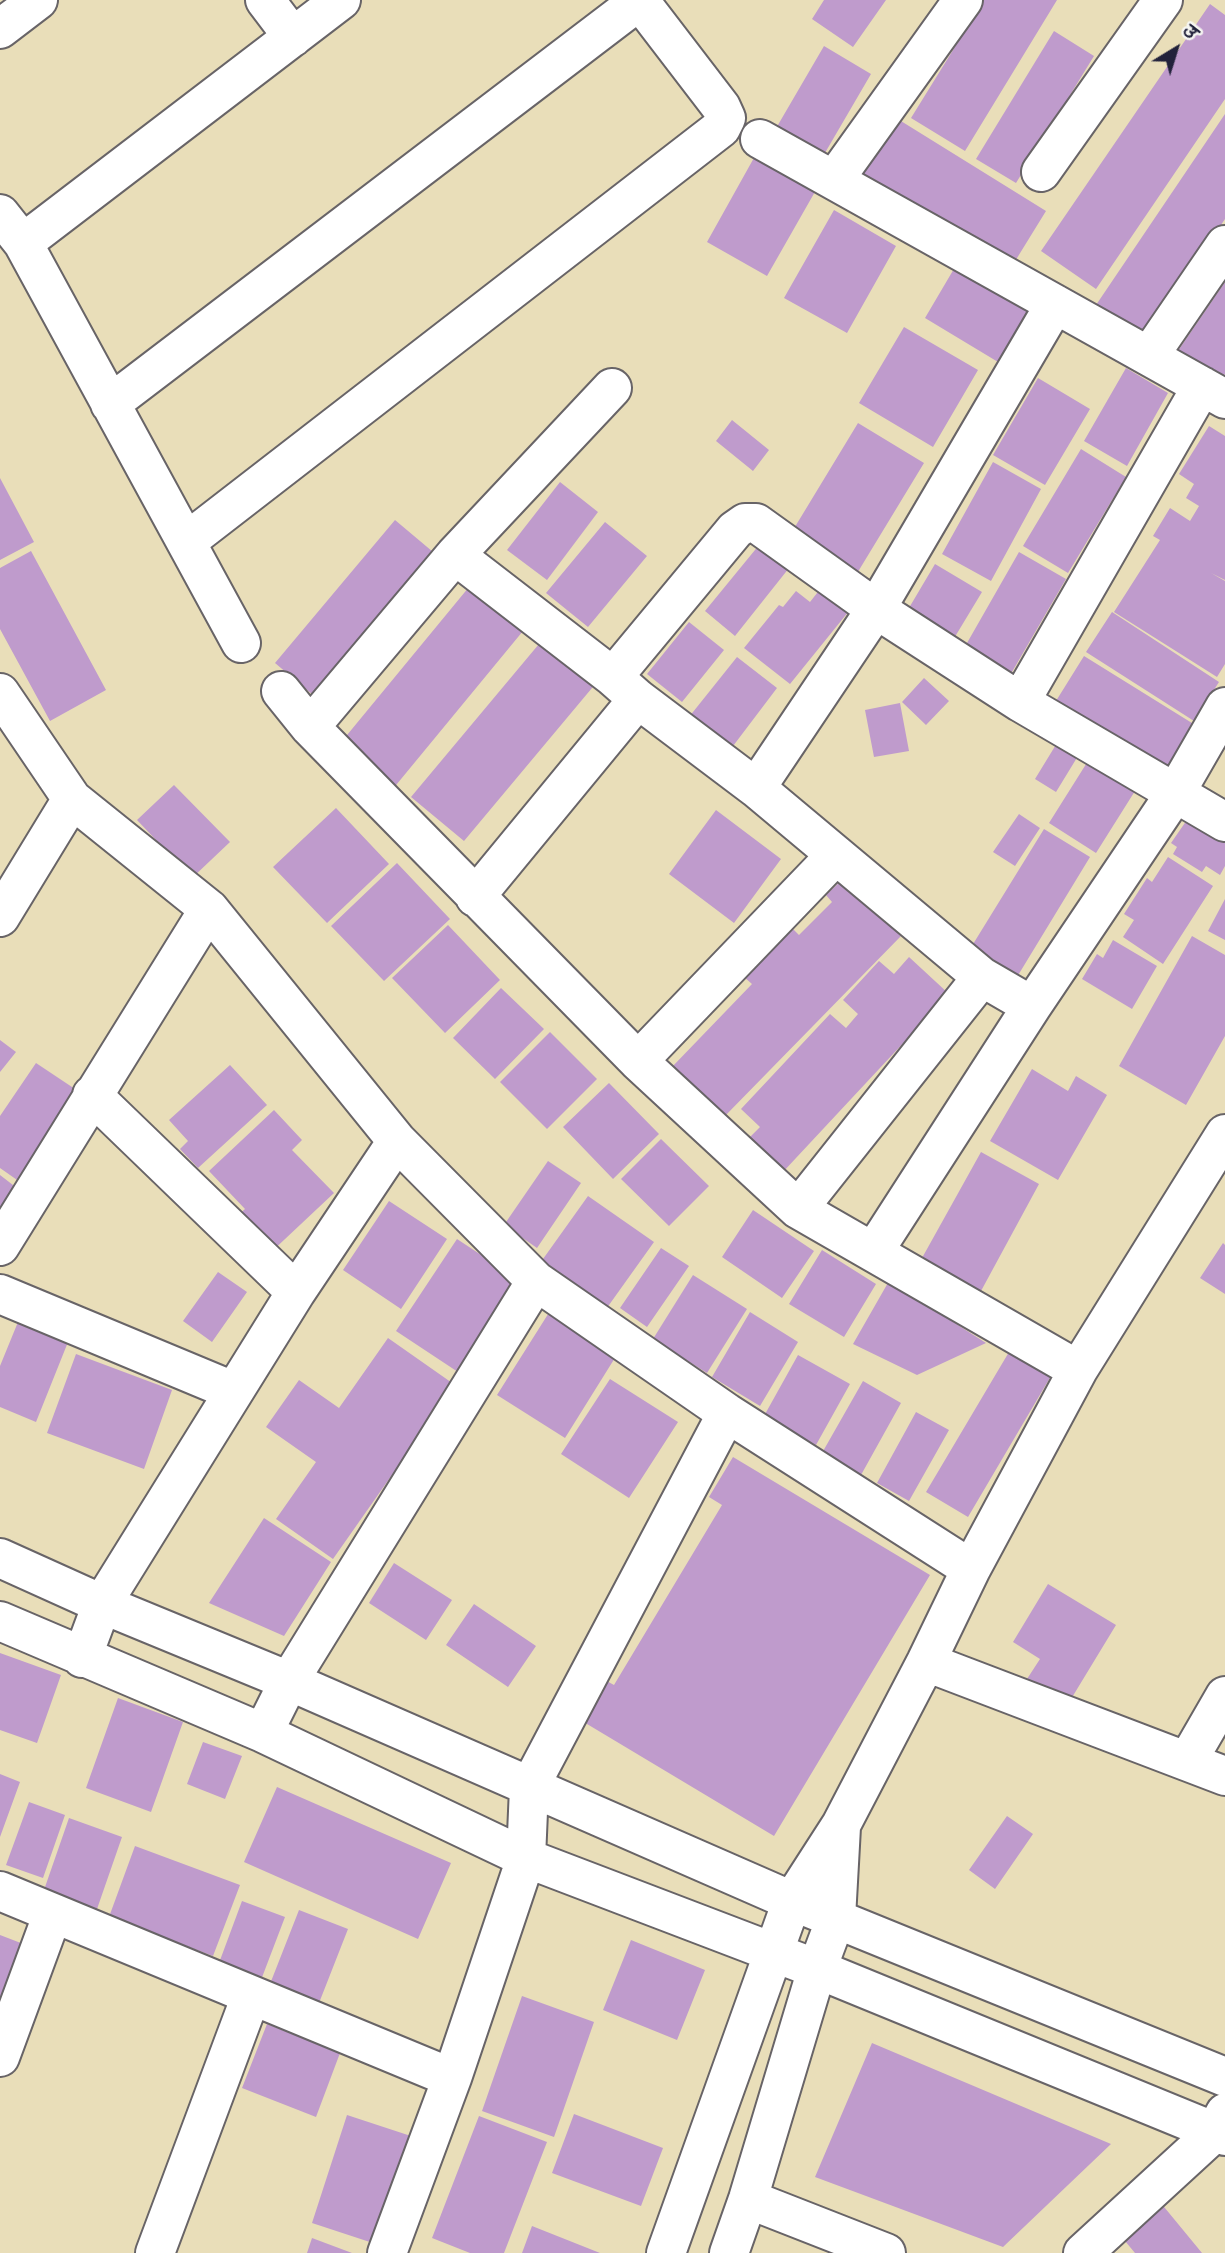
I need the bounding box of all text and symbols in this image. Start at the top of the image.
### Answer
north arrow [1141,14,1211,84]
text: उ [1175,17,1203,48]

